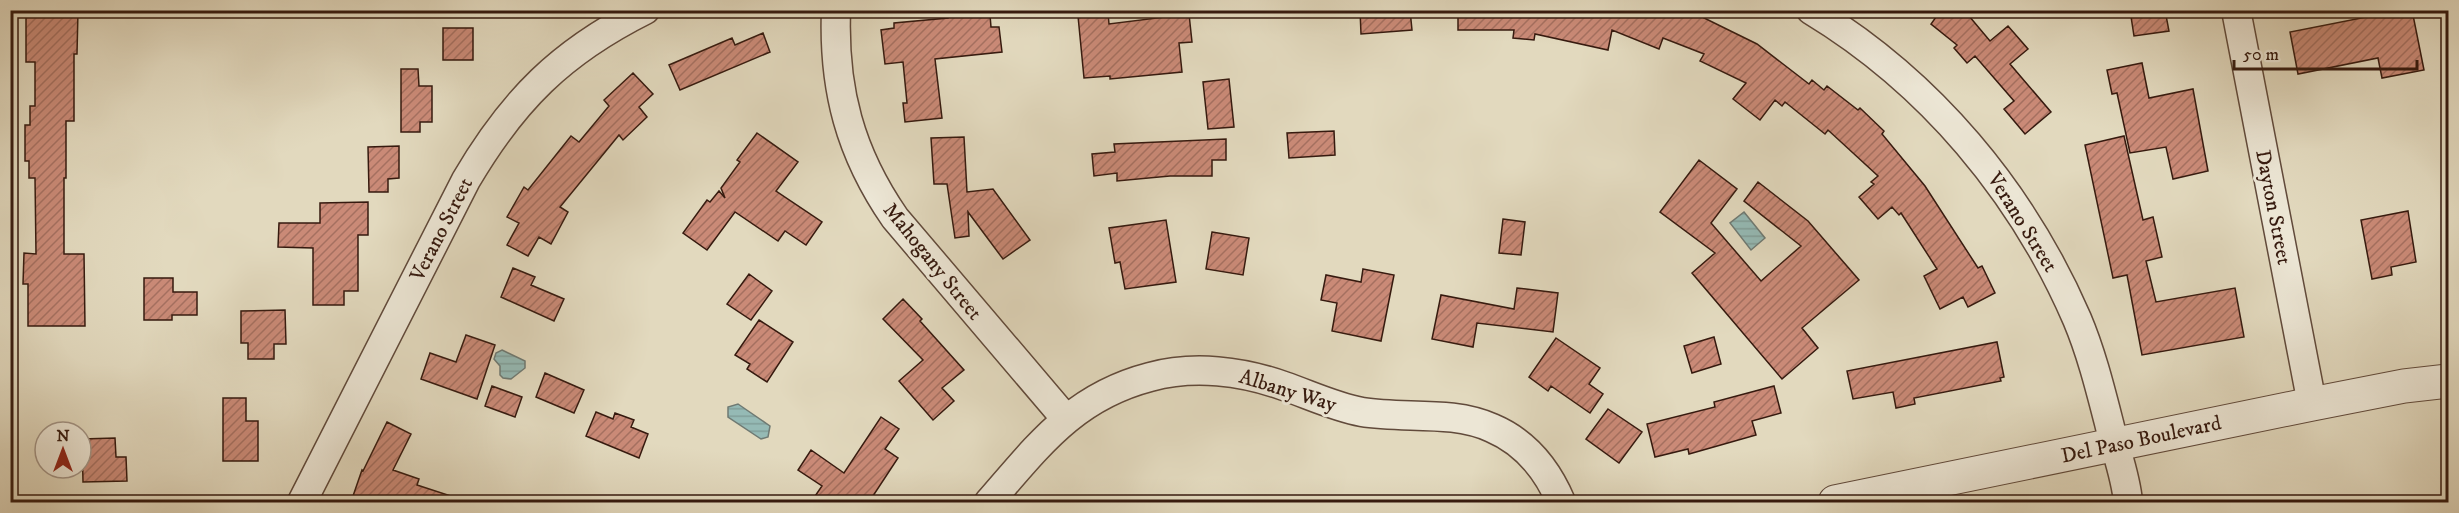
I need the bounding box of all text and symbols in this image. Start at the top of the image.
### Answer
scale bar [2234,33,2417,71]
text: 50 m [2243,44,2279,66]
street label: Dayton Street [2249,148,2297,267]
street label: Verano Street [1981,167,2063,278]
street label: Verano Street [404,173,479,287]
street label: Mahogany Street [877,198,988,326]
street label: Albany Way [1236,364,1341,418]
street label: Del Paso Boulevard [2059,410,2224,470]
north arrow [33,420,93,480]
text: N [56,426,70,446]

